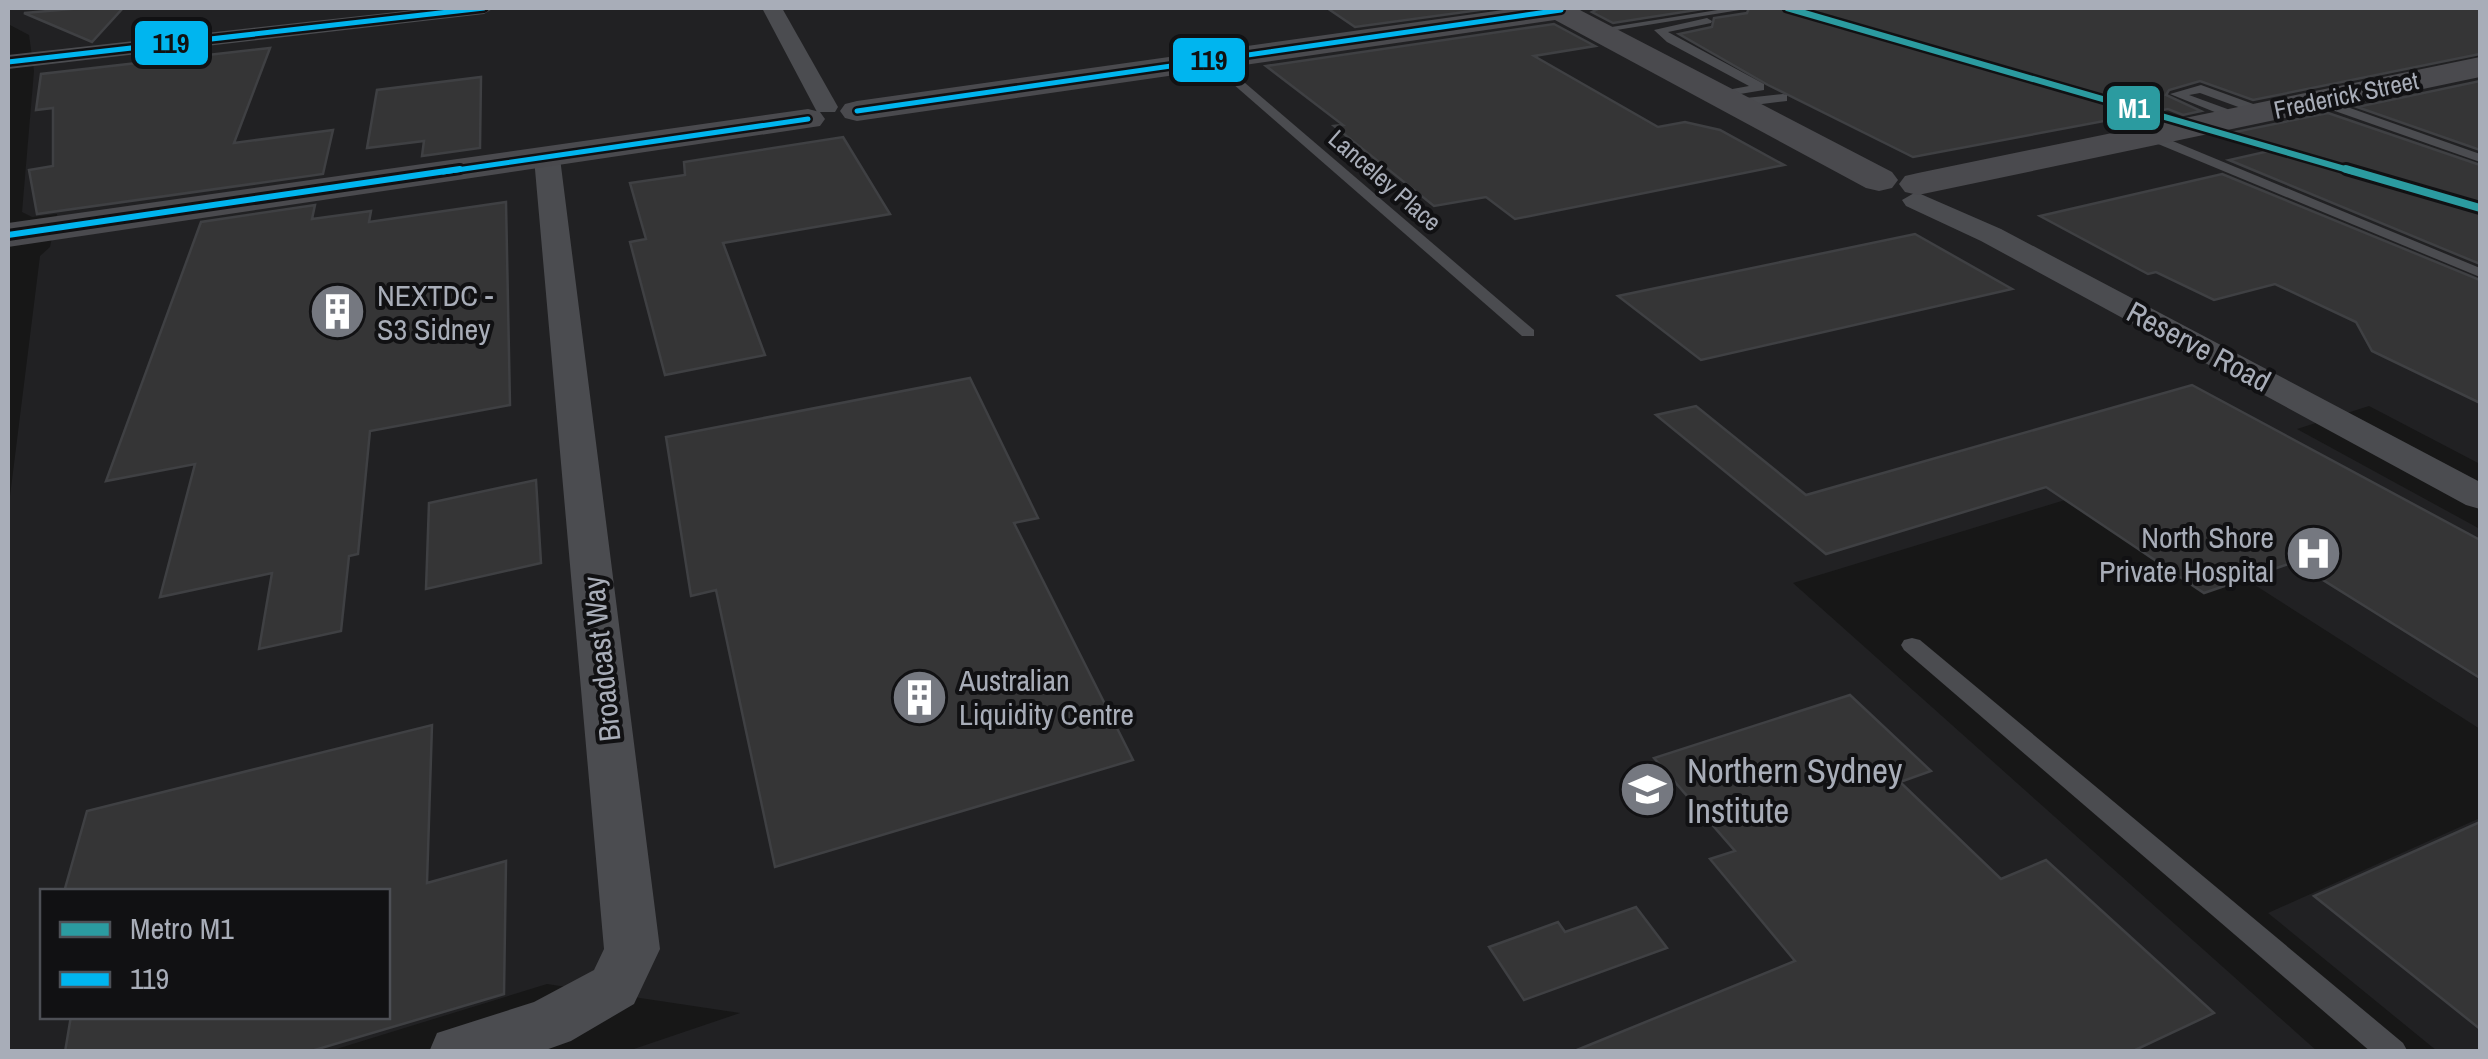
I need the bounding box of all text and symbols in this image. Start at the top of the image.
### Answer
line badge: 119 [133,19,210,67]
text: 119 [152,24,190,62]
line badge: 119 [1171,36,1247,84]
text: 119 [1190,41,1228,79]
street label: Frederick Street [2271,63,2422,127]
line badge: M1 [2105,84,2162,132]
text: M1 [2118,89,2150,127]
street label: Lanceley Place [1321,122,1449,238]
place label: NEXTDC - S3 Sidney [377,275,493,349]
building icon: NEXTDC - S3 Sidney [308,282,368,342]
street label: Reserve Road [2120,291,2278,401]
place label: North Shore Private Hospital [2099,517,2274,591]
hospital icon: North Shore Private Hospital [2283,524,2343,584]
street label: Broadcast Way [572,574,630,744]
place label: Australian Liquidity Centre [958,660,1134,734]
building icon: Australian Liquidity Centre [890,667,950,727]
place label: Northern Sydney Institute [1687,747,1903,834]
school or university icon: Northern Sydney Institute [1618,760,1678,820]
legend [40,889,390,1019]
text: Metro M1 [130,908,234,948]
text: 119 [130,958,169,998]

